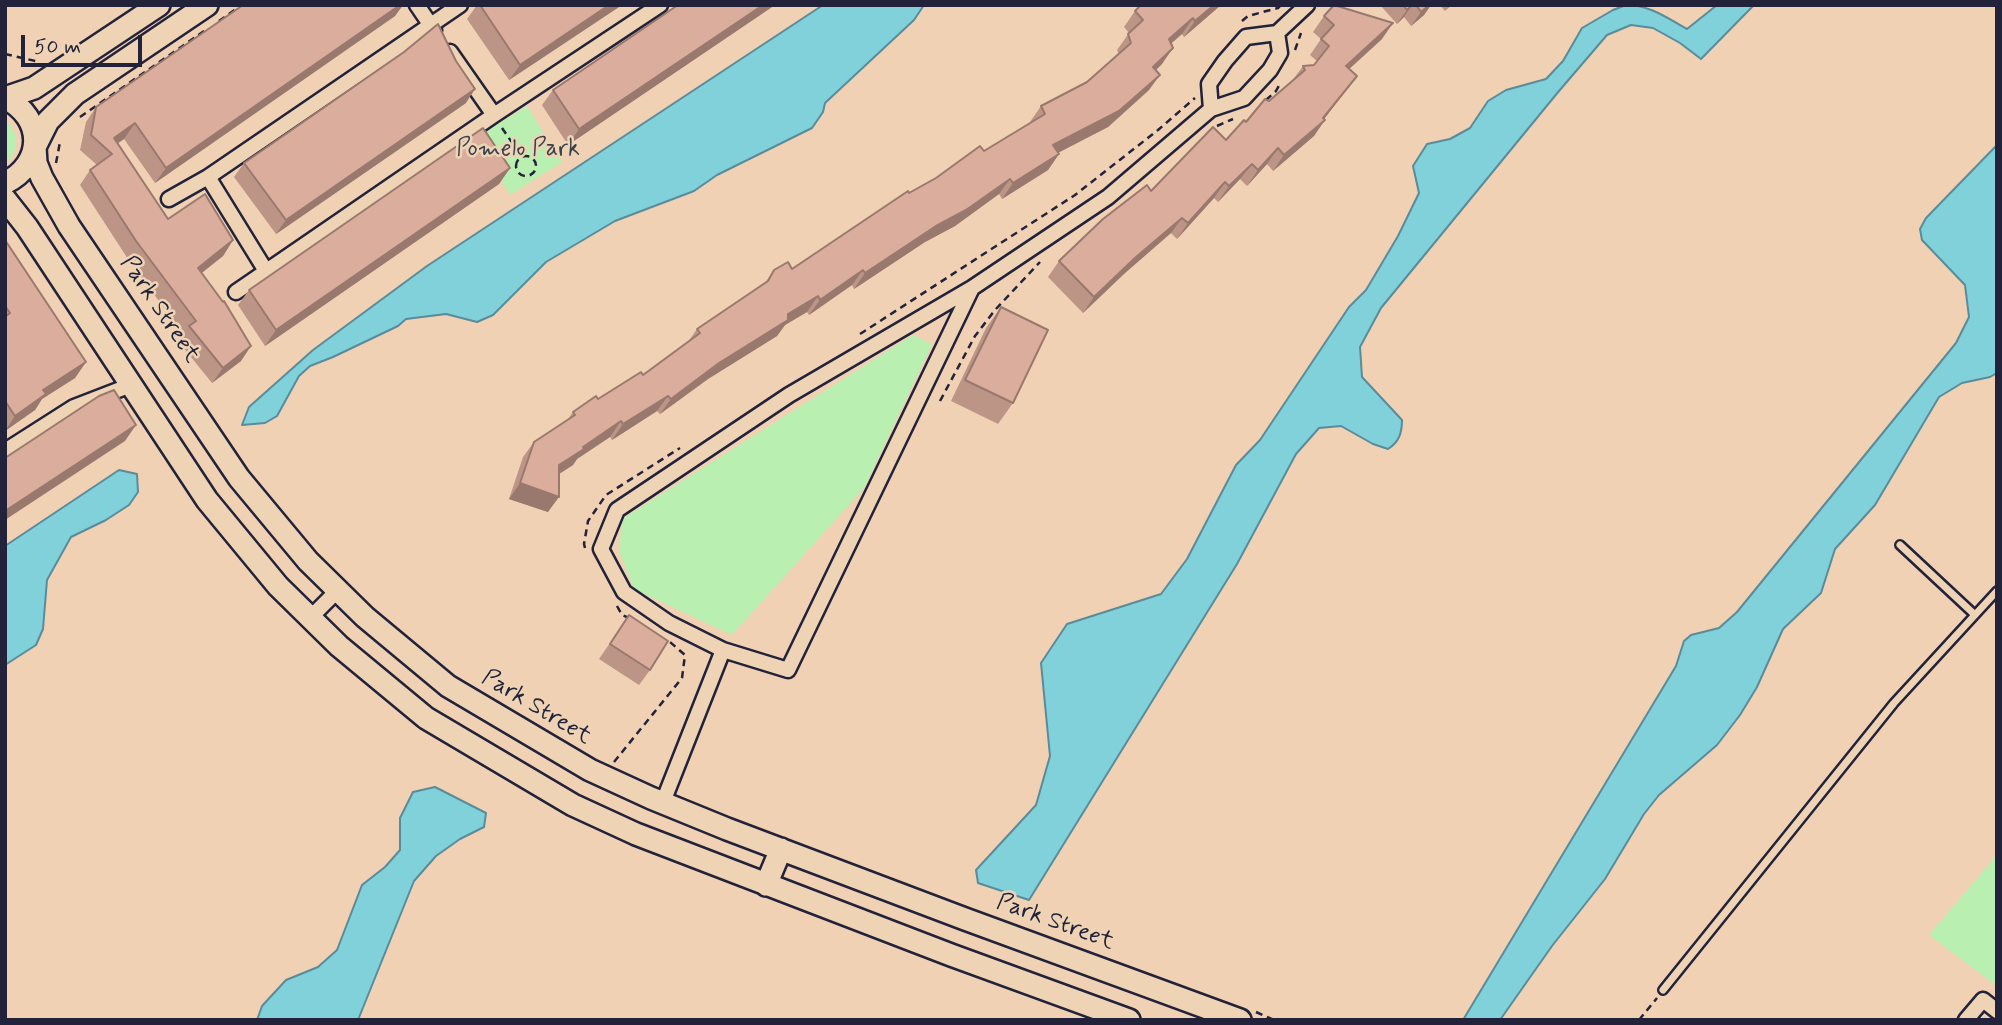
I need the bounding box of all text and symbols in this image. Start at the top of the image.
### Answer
scale bar [24,21,145,65]
text: 50 m [34,33,81,61]
park label: Pomelo Park [456,136,580,164]
street label: Park Street [113,251,205,369]
street label: Park Street [476,664,596,752]
street label: Park Street [992,888,1118,958]

